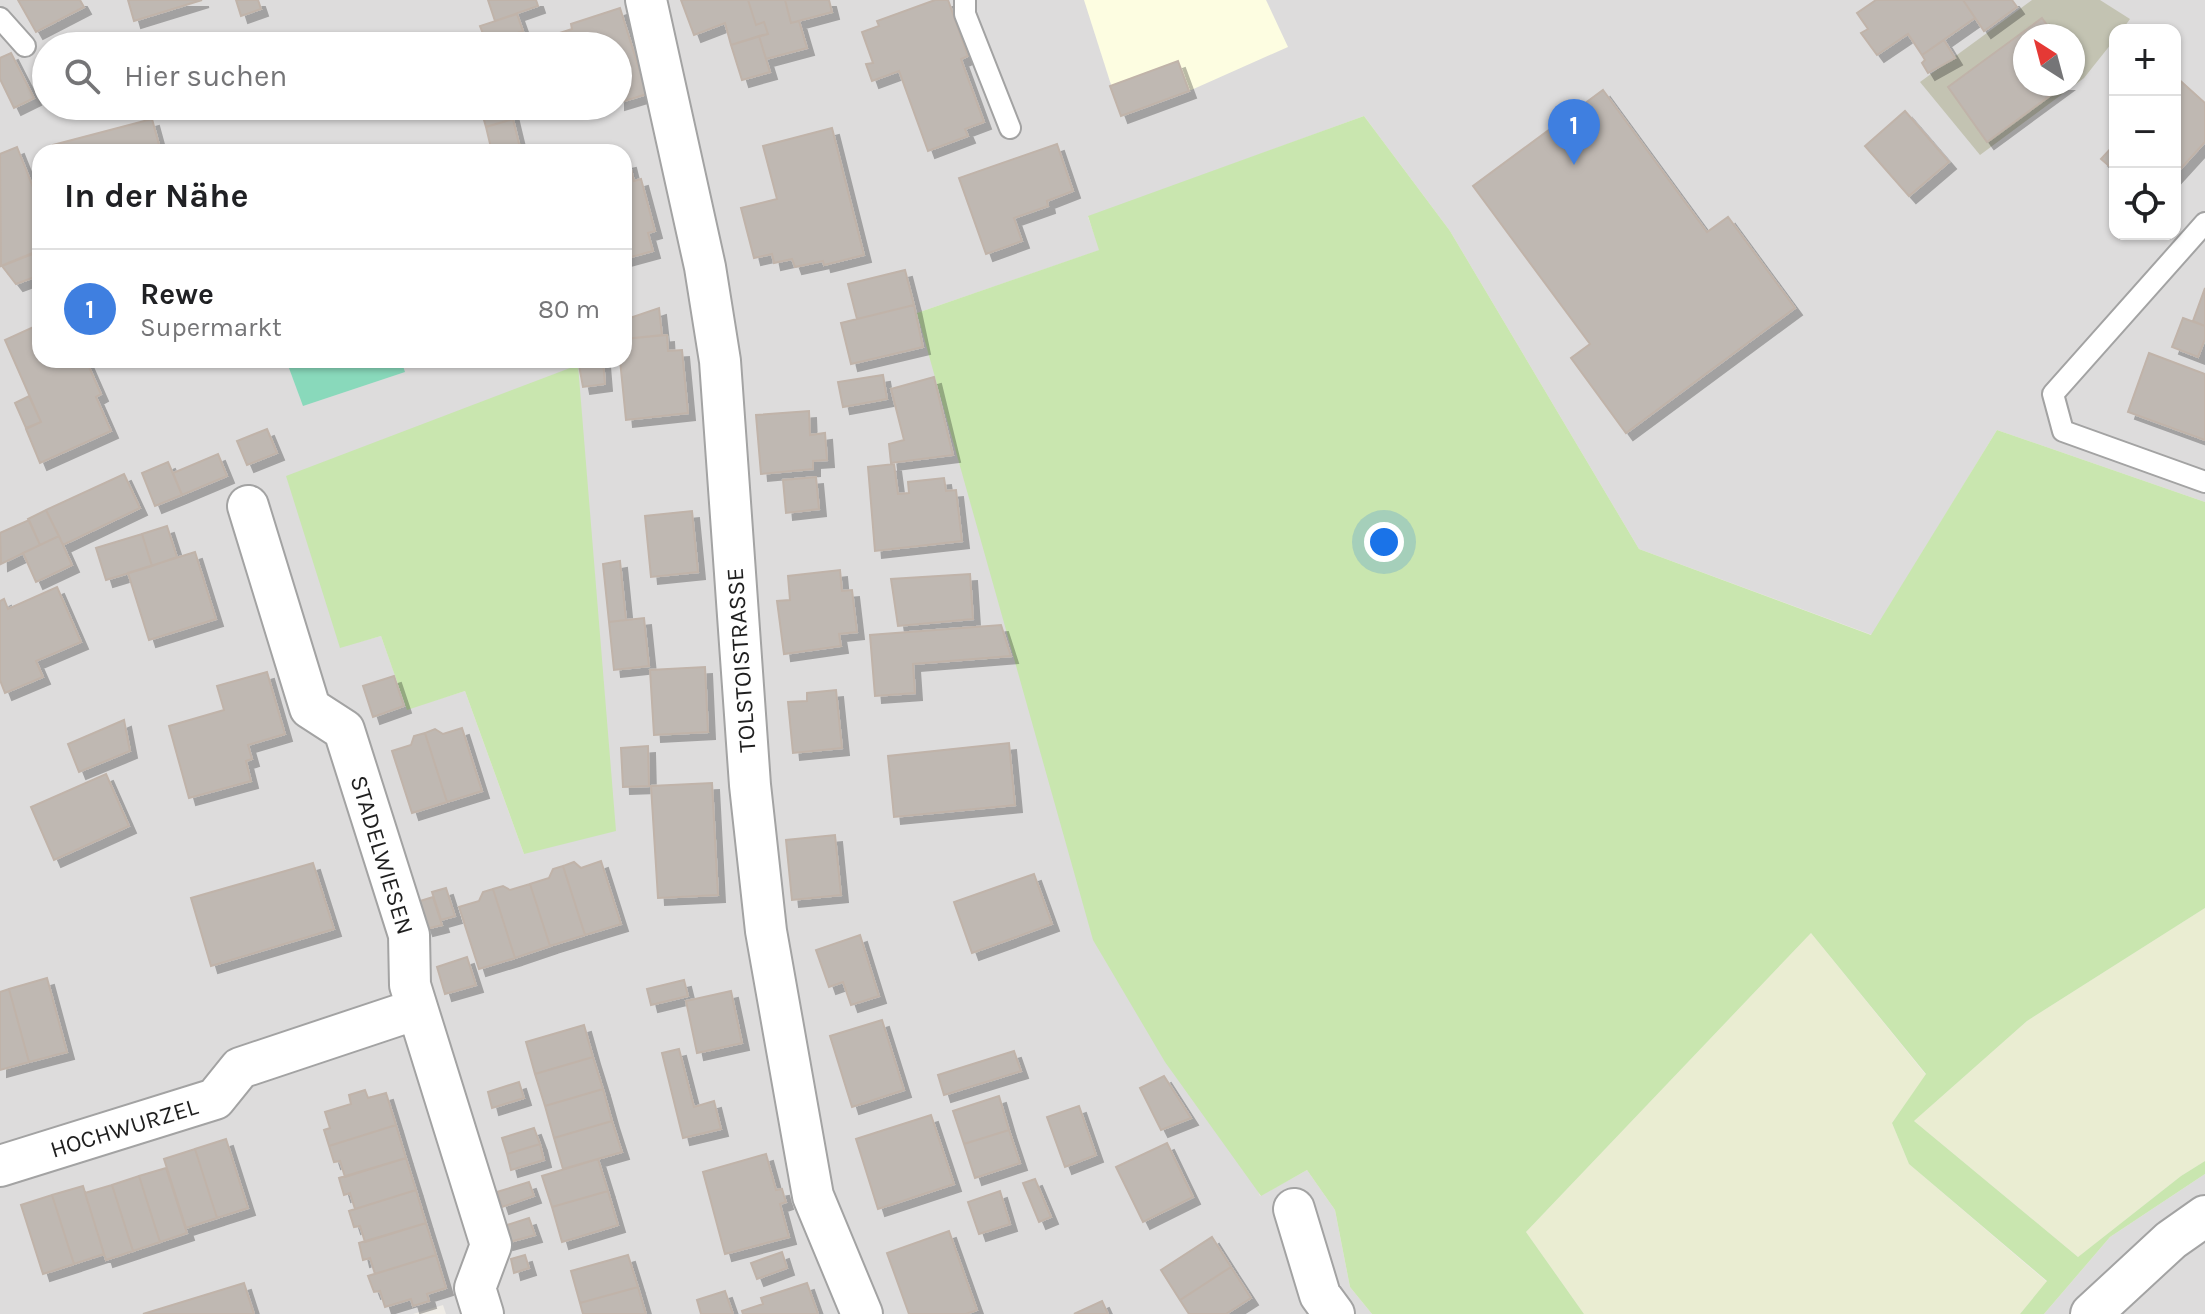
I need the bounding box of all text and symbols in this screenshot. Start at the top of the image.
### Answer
north arrow [2013,24,2085,96]
map controls [2109,24,2181,240]
button: + [2109,24,2181,96]
search box [32,32,632,120]
icon: search [60,54,104,98]
text: Hier suchen [124,58,287,94]
button: − [2109,96,2181,168]
pin: 1 [1548,99,1600,165]
button: locate [2109,168,2181,240]
text: In der Nähe [64,176,248,216]
text: Rewe [140,276,214,312]
text: 1 [85,294,95,325]
text: 80 m [538,294,600,325]
text: Supermarkt [140,312,282,343]
your location [1364,522,1404,562]
street label: TOLSTOISTRASSE [721,567,761,753]
street label: STADELWIESEN [344,772,420,938]
street label: HOCHWURZEL [47,1092,202,1164]

